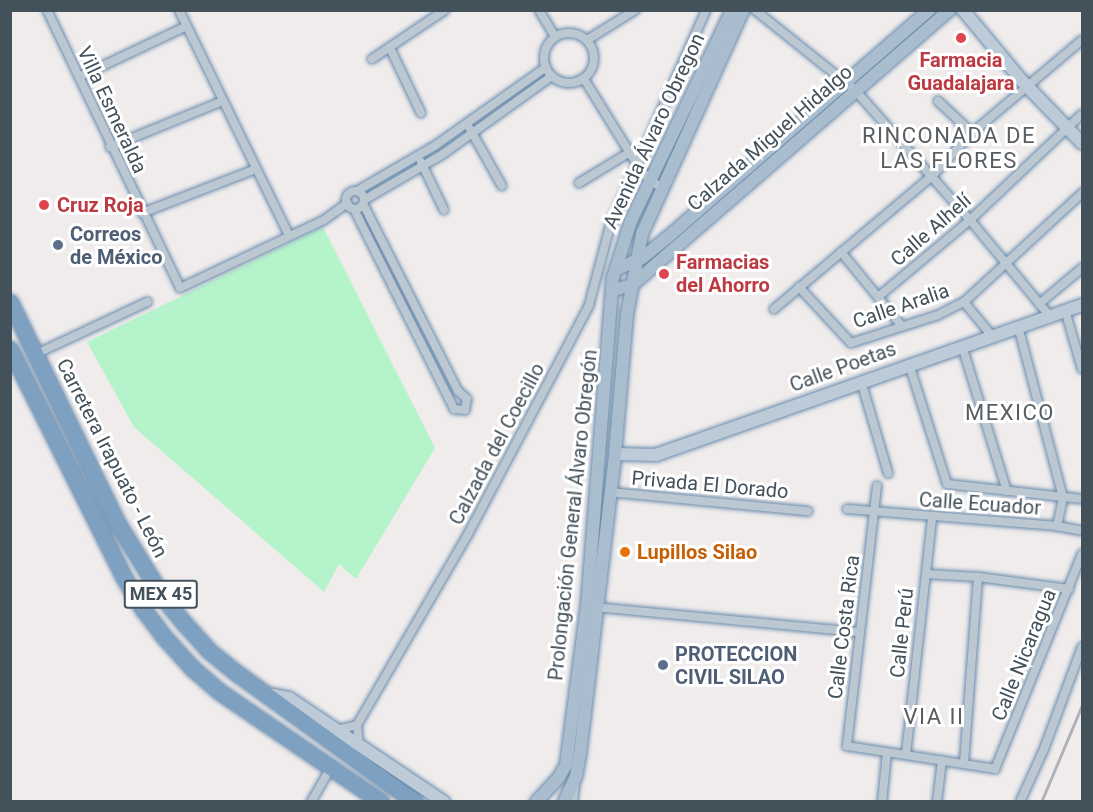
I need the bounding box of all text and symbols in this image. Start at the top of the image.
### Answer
street label: Avenida Álvaro Obregon [598,29,710,233]
marker: Farmacia Guadalajara [954,31,968,45]
street label: Villa Esmeralda [72,43,152,177]
place label: Farmacia Guadalajara [907,48,1015,95]
street label: Calzada Miguel Hidalgo [683,60,857,216]
district label: RINCONADA DE LAS FLORES [862,122,1036,174]
street label: Calle Alhelí [886,189,976,271]
place label: Cruz Roja [57,193,144,217]
marker: Cruz Roja [35,196,53,214]
place label: Correos de México [70,222,163,269]
marker: Correos de México [51,238,65,252]
place label: Farmacias del Ahorro [676,250,770,297]
marker: Farmacias del Ahorro [657,267,671,281]
street label: Calle Aralia [850,278,952,334]
street label: Calle Poetas [787,337,899,397]
street label: Prolongación General Álvaro Obregón [544,348,602,682]
street label: Carretera Irapuato - León [51,354,173,562]
street label: Calzada del Coecillo [444,359,550,529]
district label: MEXICO [965,400,1055,426]
street label: Privada El Dorado [631,466,789,504]
street label: Calle Ecuador [918,488,1042,520]
place label: Lupillos Silao [637,540,757,564]
marker: Lupillos Silao [618,545,632,559]
street label: Calle Costa Rica [823,554,865,700]
road number: MEX 45 [124,579,198,609]
street label: Calle Nicaragua [987,586,1061,724]
street label: Calle Perú [885,587,919,679]
place label: PROTECCION CIVIL SILAO [675,642,797,689]
marker: PROTECCION CIVIL SILAO [656,658,670,672]
district label: VIA II [904,704,964,730]

